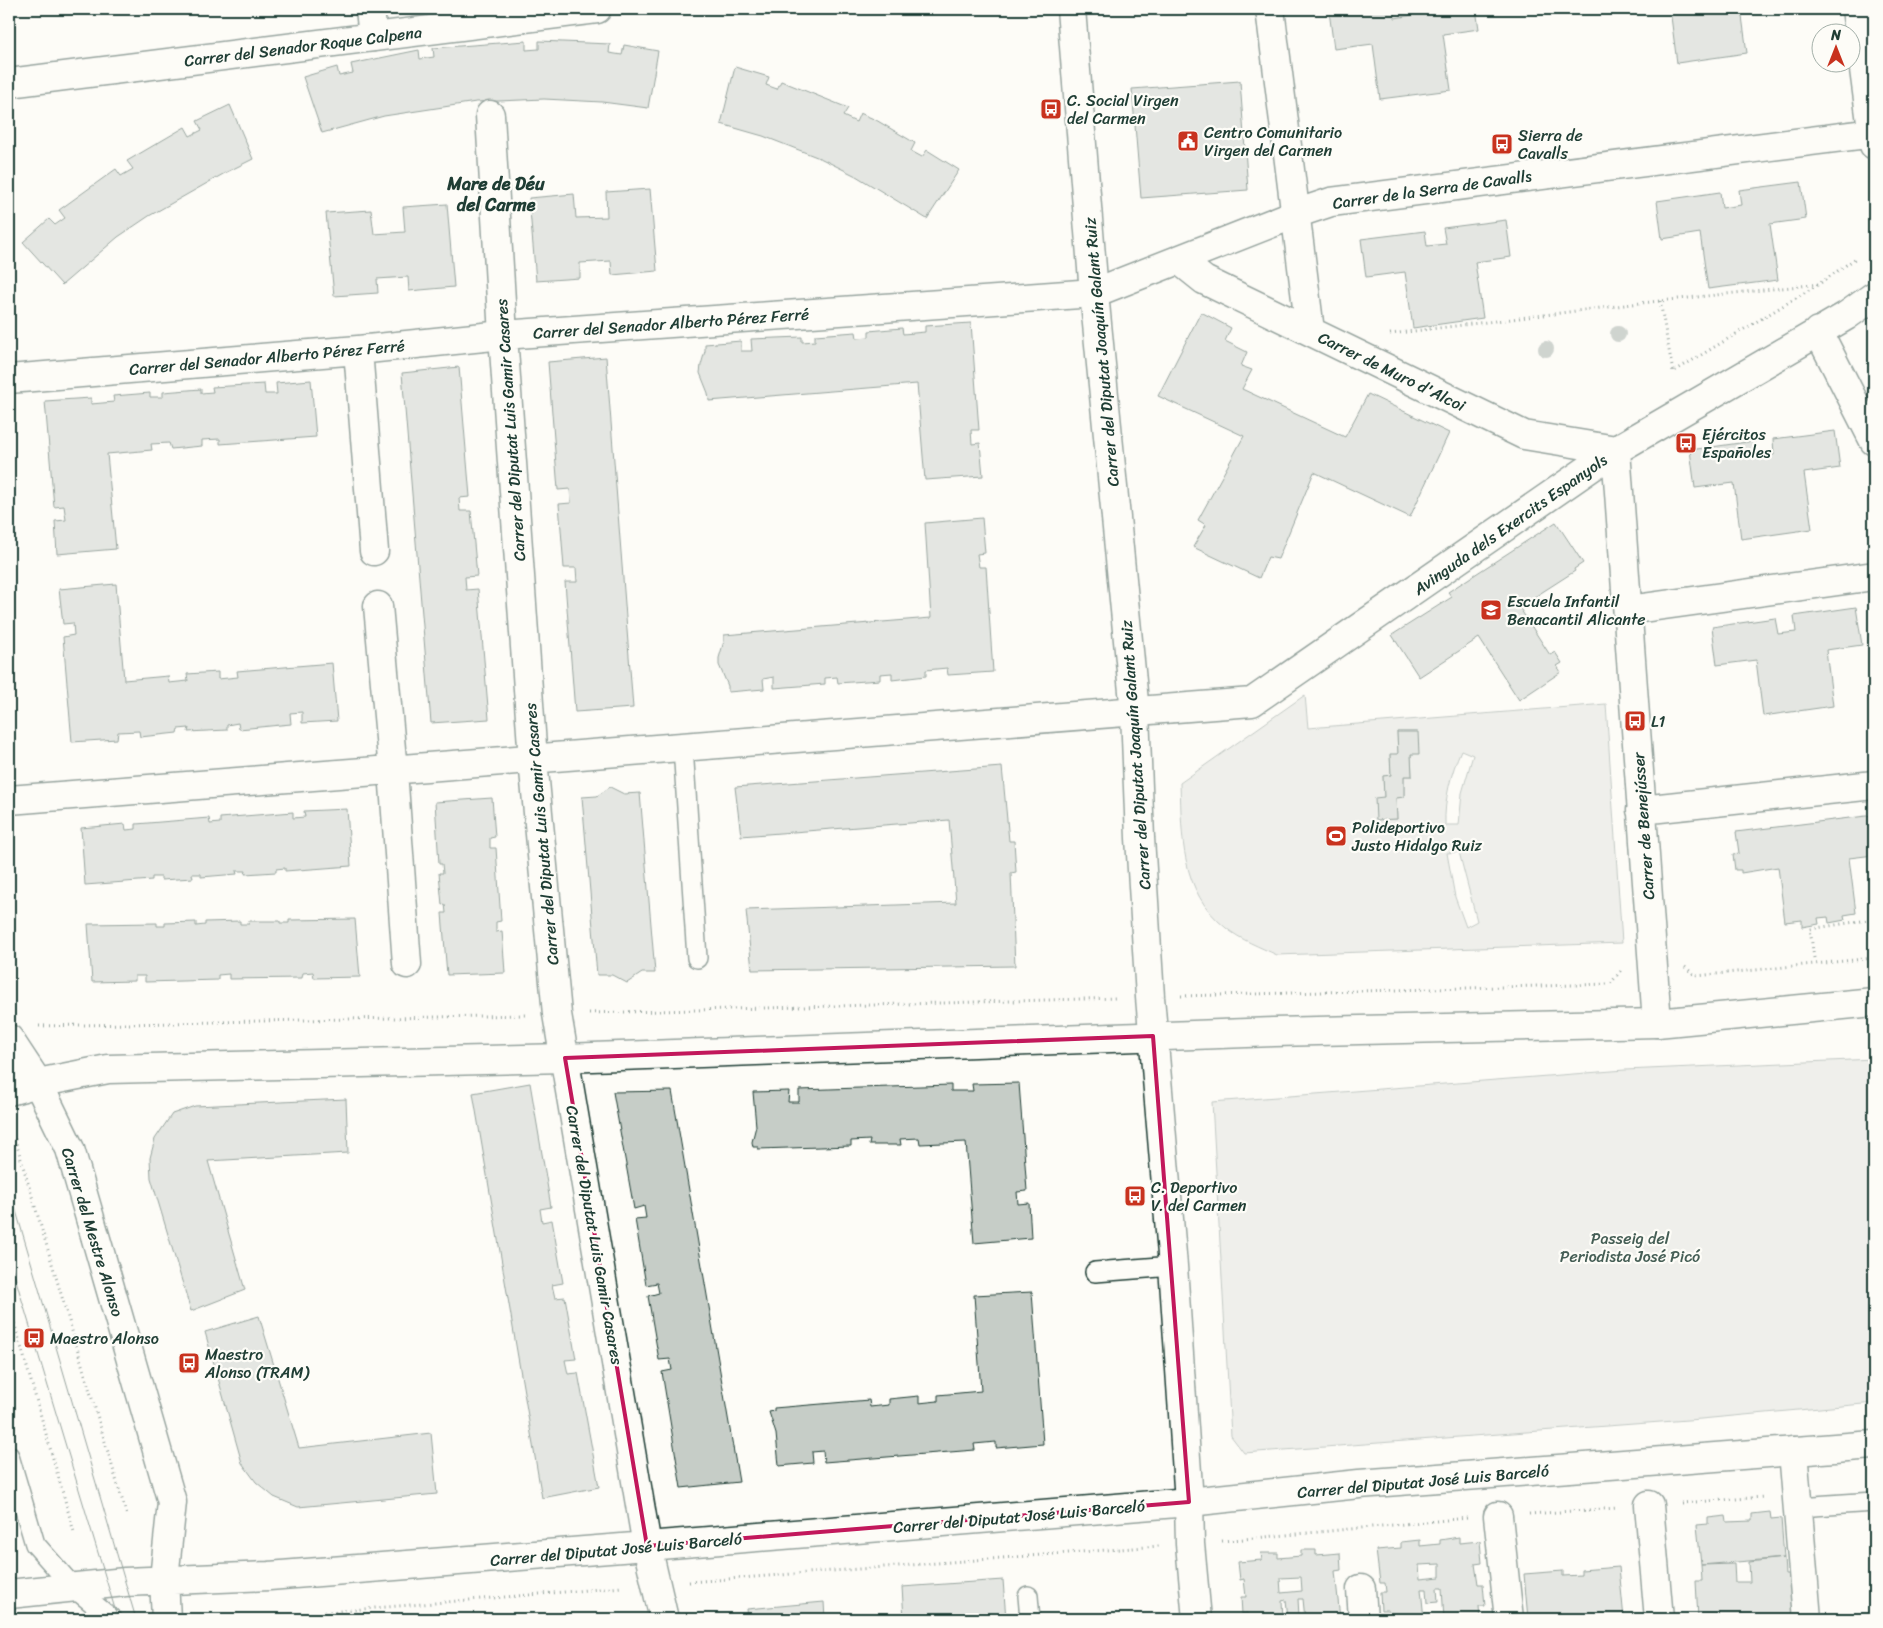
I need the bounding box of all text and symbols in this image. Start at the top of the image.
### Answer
street label: Carrer del Senador Roque Calpena [183,18,423,75]
north arrow [1810,22,1860,72]
text: N [1830,23,1841,48]
place label: C. Social Virgen del Carmen [1067,86,1179,133]
bus stop icon: C. Social Virgen del Carmen [1039,97,1063,121]
place label: Centro Comunitario Virgen del Carmen [1204,118,1342,165]
place label: Sierra de Cavalls [1518,121,1583,168]
public building icon: Centro Comunitario Virgen del Carmen [1176,129,1200,153]
bus stop icon: Sierra de Cavalls [1490,132,1514,156]
street label: Carrer de la Serra de Cavalls [1331,161,1534,218]
district label: Mare de Déu del Carme [446,168,545,221]
street label: Carrer del Diputat Joaquín Galant Ruiz [1075,216,1128,488]
street label: Carrer del Diputat Luis Gamir Casares [487,297,534,562]
street label: Carrer del Senador Alberto Pérez Ferré [532,299,810,348]
street label: Carrer de Muro d'Alcoi [1313,323,1471,420]
street label: Carrer del Senador Alberto Pérez Ferré [128,331,406,384]
place label: Ejércitos Españoles [1702,420,1772,467]
bus stop icon: Ejércitos Españoles [1674,431,1698,455]
street label: Avinguda dels Exercits Espanyols [1406,446,1614,603]
place label: Escuela Infantil Benacantil Alicante [1507,587,1646,634]
school or university icon: Escuela Infantil Benacantil Alicante [1479,598,1503,622]
street label: Carrer del Diputat Joaquín Galant Ruiz [1112,619,1159,891]
street label: Carrer del Diputat Luis Gamir Casares [516,701,567,966]
place label: L1 [1651,707,1665,736]
bus stop icon: L1 [1623,709,1647,733]
street label: Carrer de Benejússer [1624,750,1663,901]
place label: Polideportivo Justo Hidalgo Ruiz [1351,813,1483,860]
sports icon: Polideportivo Justo Hidalgo Ruiz [1324,824,1348,848]
street label: Carrer del Diputat Luis Gamir Casares [557,1103,632,1368]
street label: Carrer del Mestre Alonso [53,1144,132,1320]
place label: C. Deportivo V. del Carmen [1151,1173,1247,1220]
bus stop icon: C. Deportivo V. del Carmen [1123,1184,1147,1208]
park label: Passeig del Periodista José Picó [1560,1224,1701,1271]
place label: Maestro Alonso [50,1324,159,1353]
bus stop icon: Maestro Alonso [22,1326,46,1350]
place label: Maestro Alonso (TRAM) [204,1340,310,1387]
bus stop icon: Maestro Alonso (TRAM) [177,1351,201,1375]
street label: Carrer del Diputat José Luis Barceló [1296,1456,1551,1507]
street label: Carrer del Diputat José Luis Barceló [892,1491,1147,1542]
street label: Carrer del Diputat José Luis Barceló [489,1524,744,1575]

